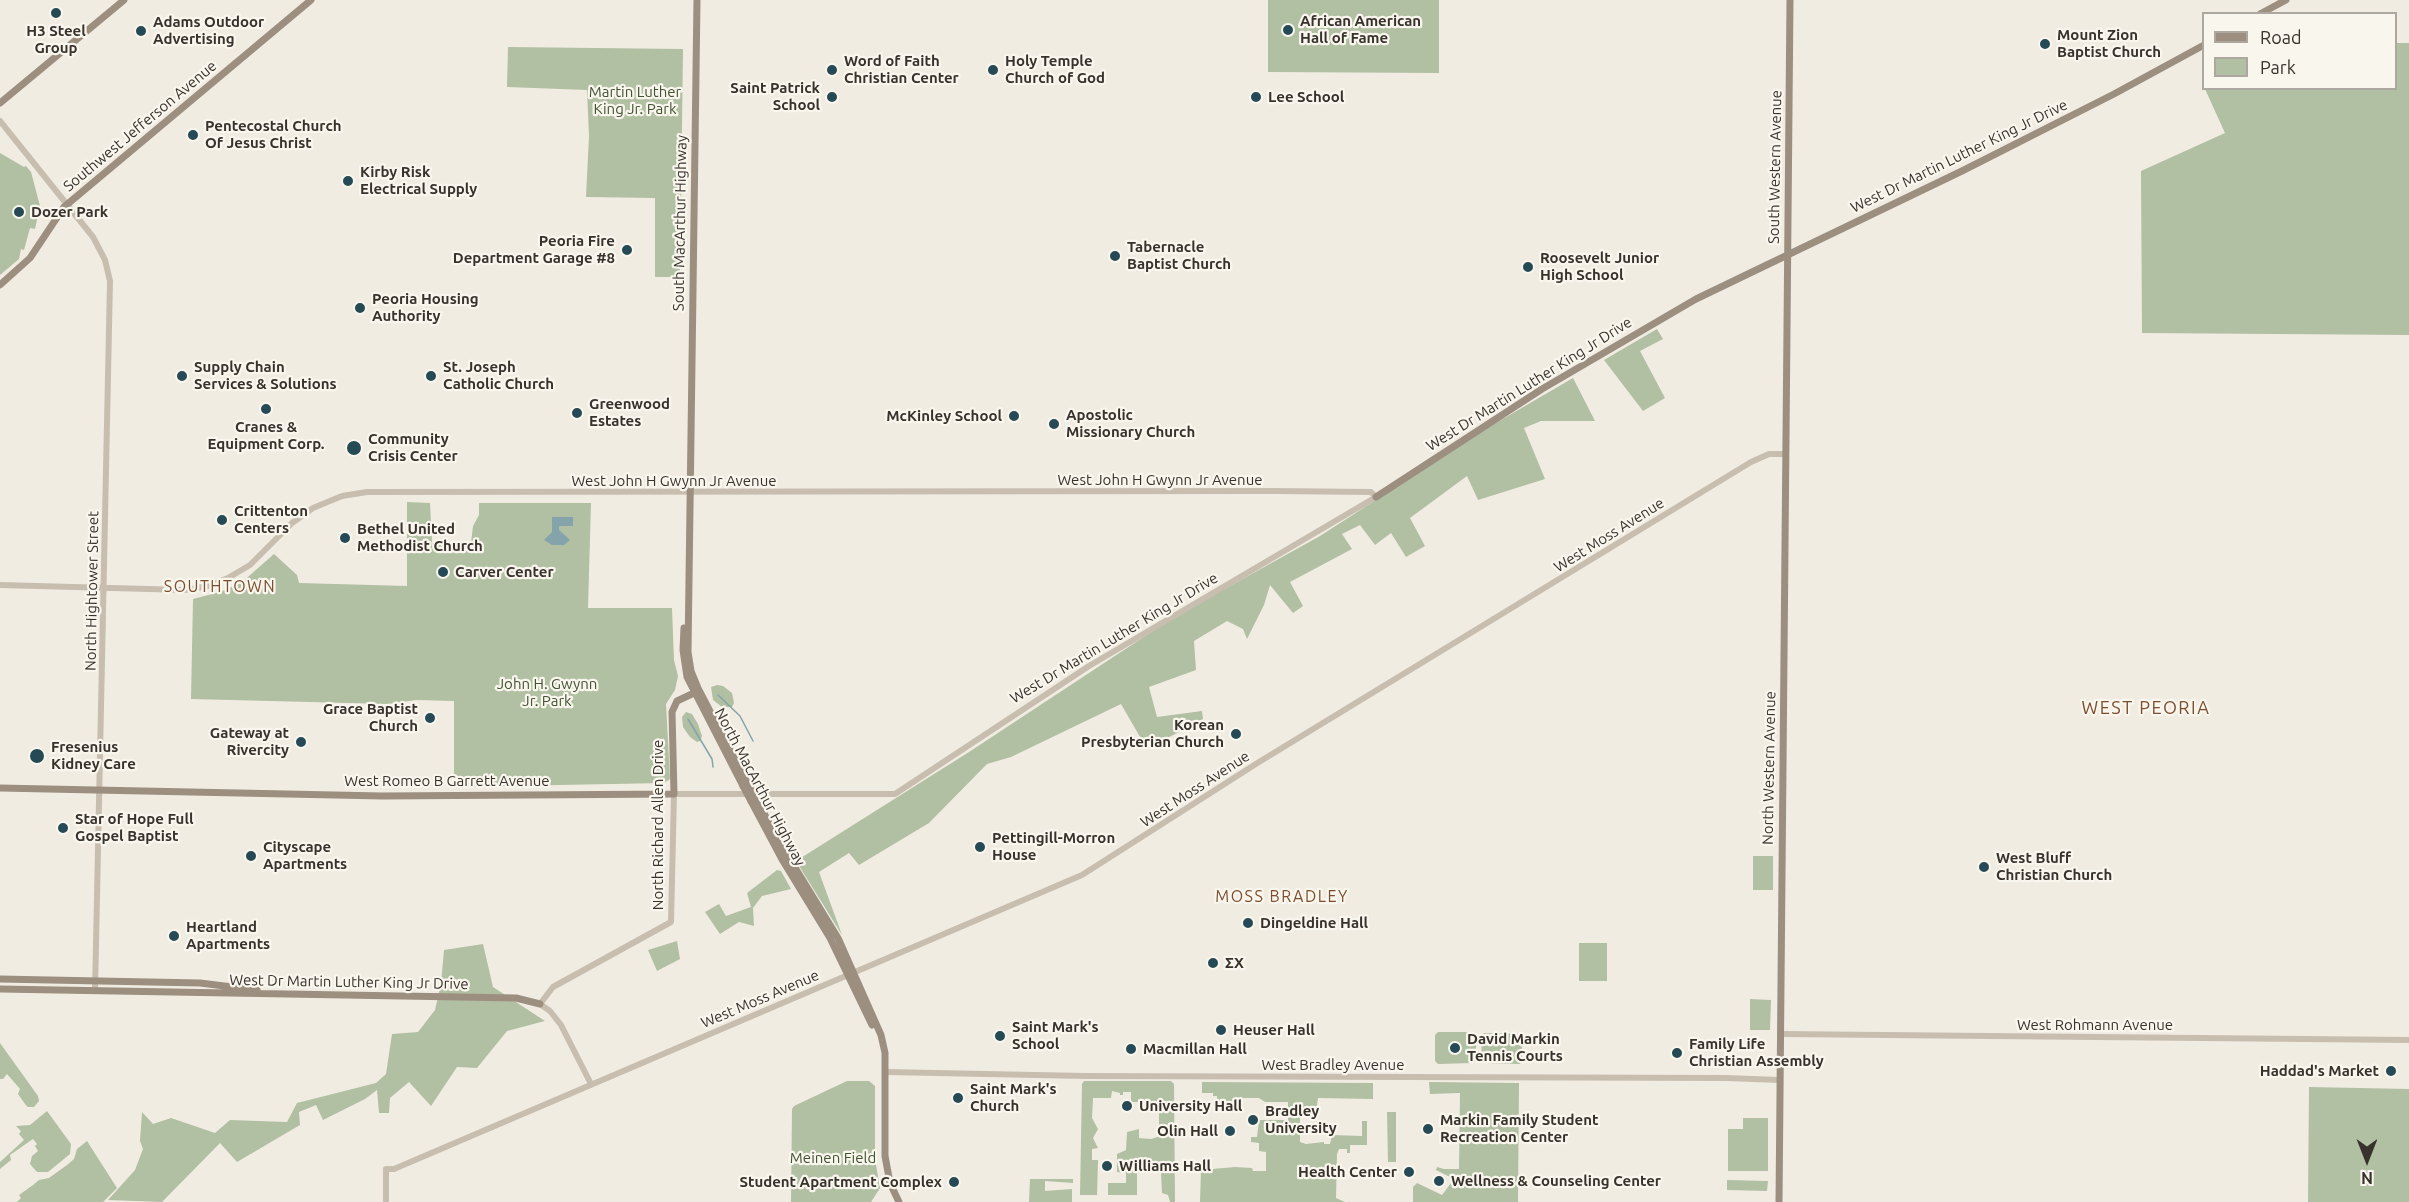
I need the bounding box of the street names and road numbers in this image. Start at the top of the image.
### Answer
street label: Southwest Jefferson Avenue [60,57,220,195]
street label: South Western Avenue [1765,90,1785,244]
street label: West Dr Martin Luther King Jr Drive [1848,95,2070,217]
street label: South MacArthur Highway [669,135,691,311]
street label: West Dr Martin Luther King Jr Drive [1423,313,1635,455]
street label: West John H Gwynn Jr Avenue [1057,471,1263,489]
street label: West John H Gwynn Jr Avenue [571,472,777,490]
street label: West Moss Avenue [1551,494,1667,576]
street label: North Hightower Street [82,511,102,671]
street label: West Dr Martin Luther King Jr Drive [1007,569,1221,707]
street label: North Western Avenue [1759,691,1779,845]
street label: North MacArthur Highway [711,705,809,869]
street label: North Richard Allen Drive [649,740,667,910]
street label: West Moss Avenue [1137,747,1253,831]
street label: West Romeo B Garrett Avenue [344,772,550,790]
street label: West Moss Avenue [698,966,822,1032]
street label: West Dr Martin Luther King Jr Drive [229,971,469,993]
street label: West Rohmann Avenue [2017,1016,2173,1034]
street label: West Bradley Avenue [1262,1056,1404,1074]

